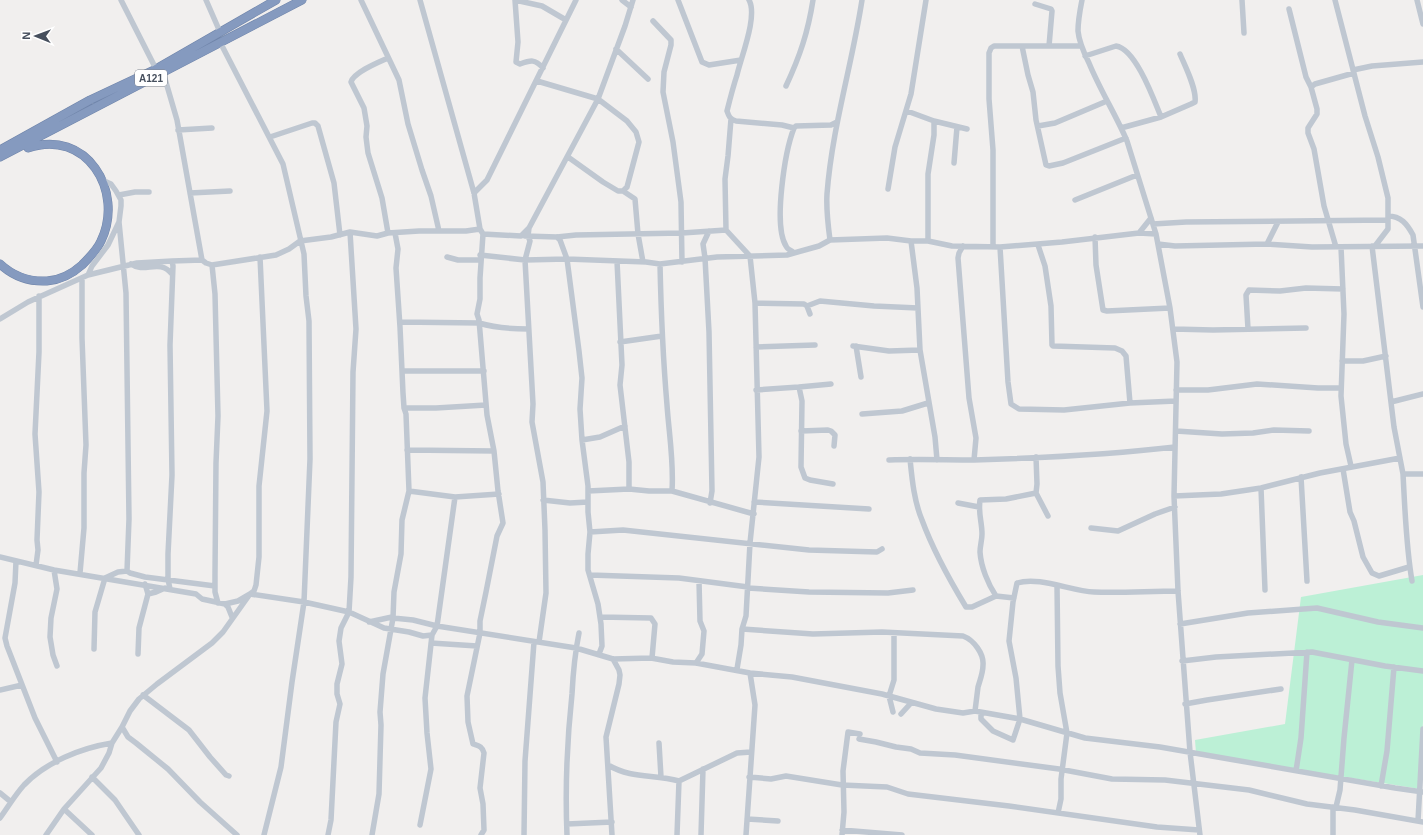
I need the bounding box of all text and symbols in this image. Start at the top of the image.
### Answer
north arrow [16,16,56,56]
text: N [20,32,32,40]
road number: A121 [135,70,167,86]

